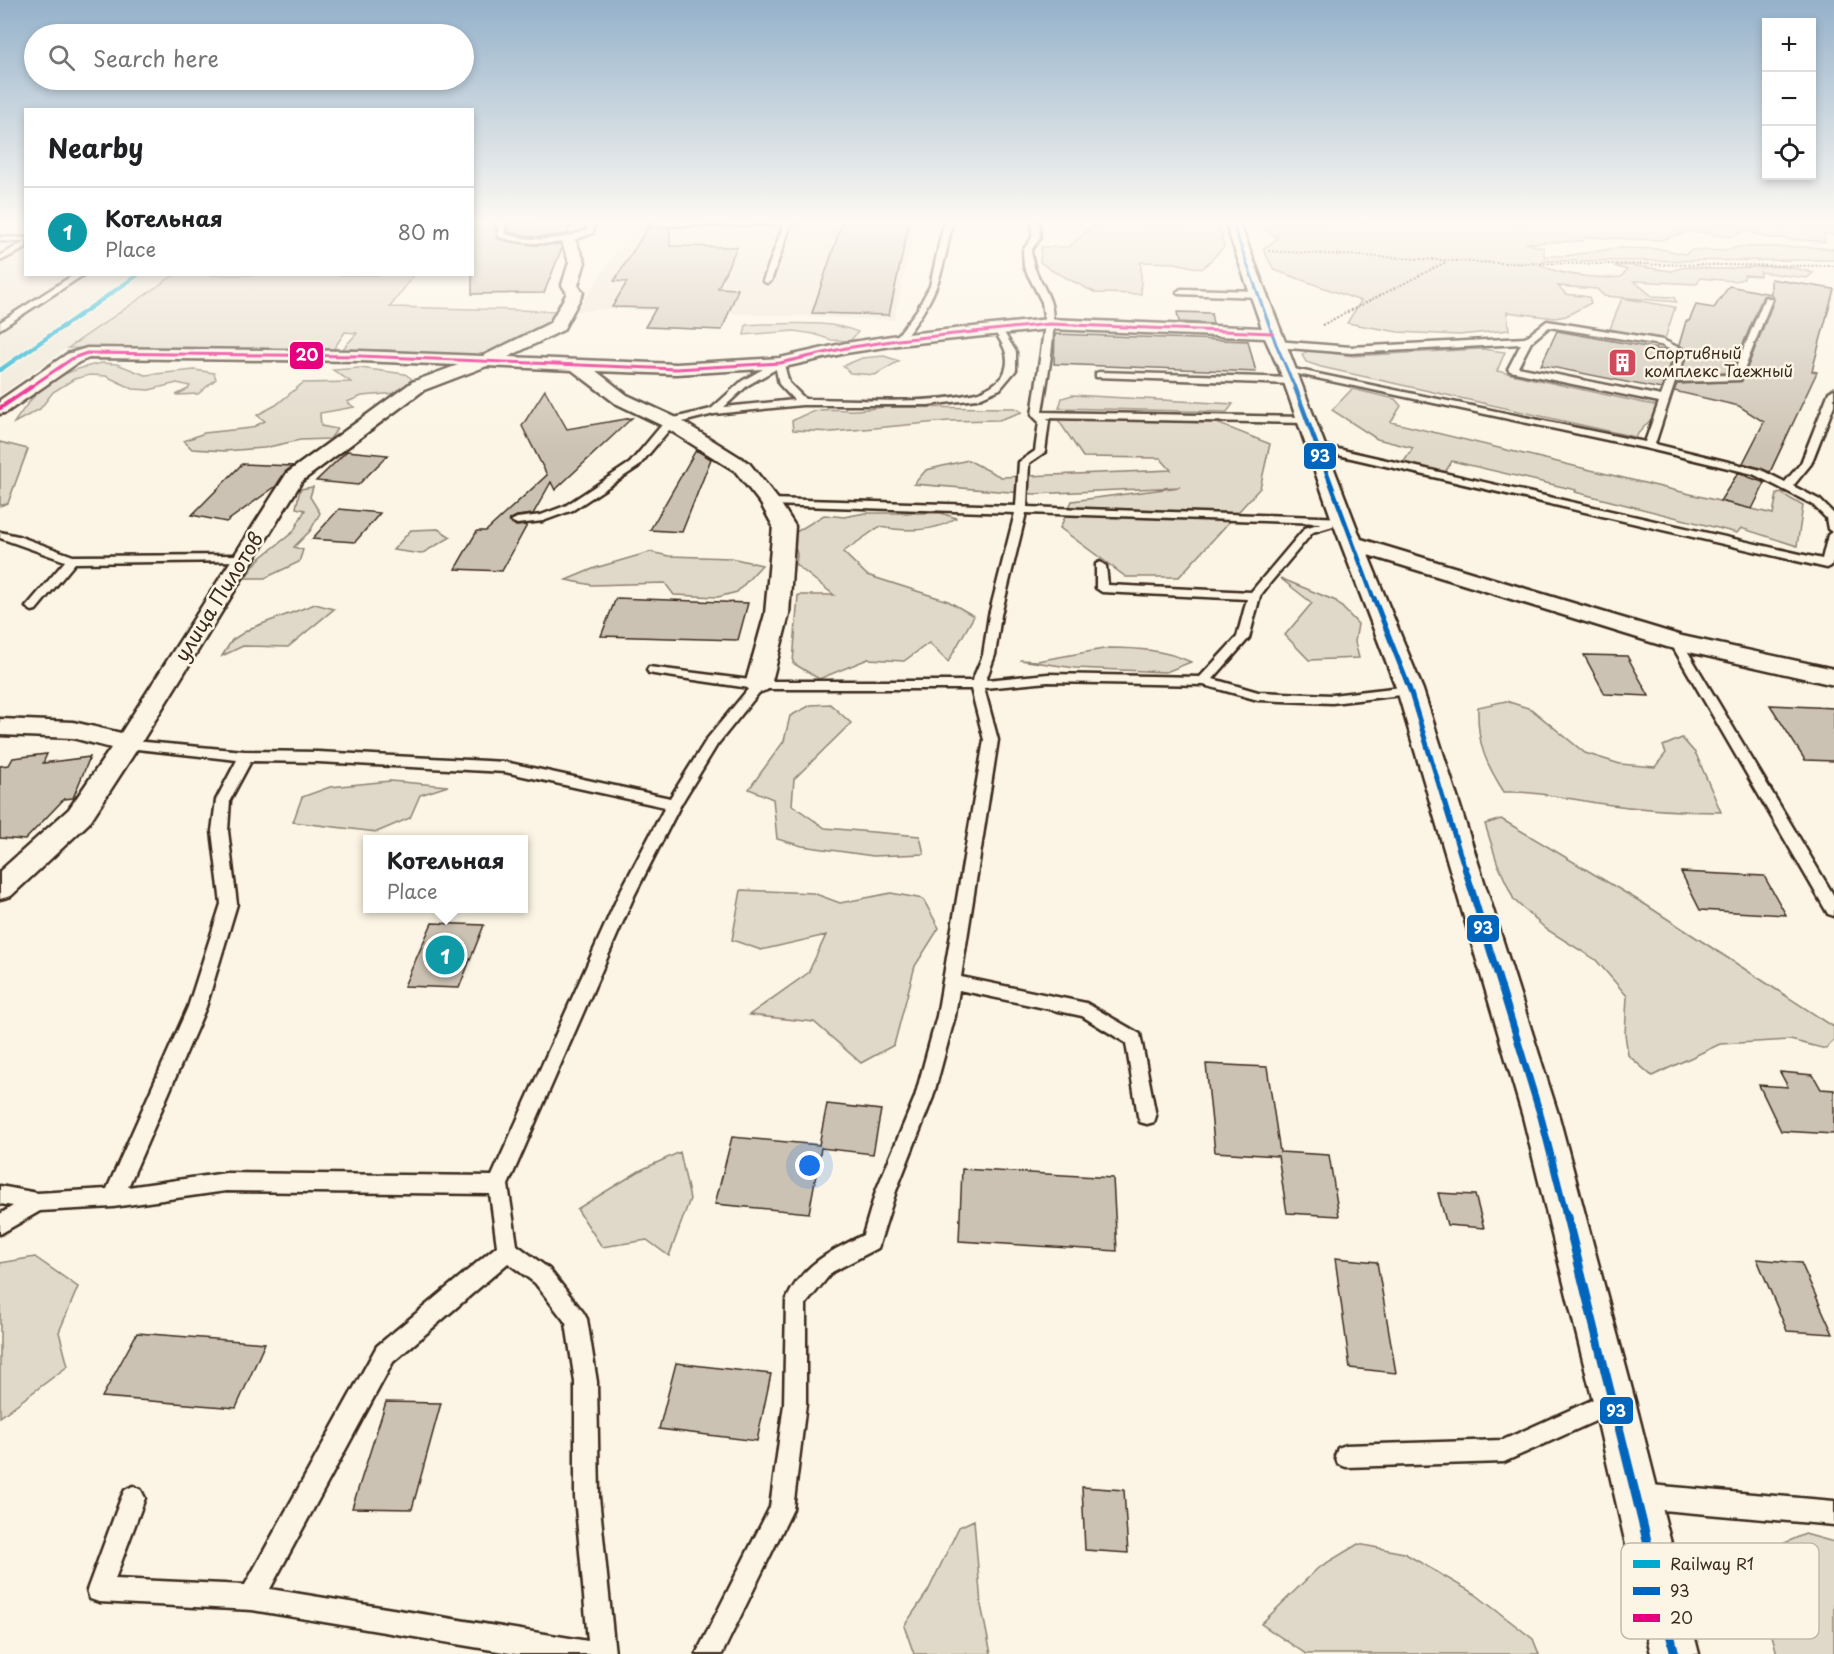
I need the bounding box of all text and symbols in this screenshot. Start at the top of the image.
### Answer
map controls [1762,18,1816,180]
button: + [1762,18,1816,72]
search box [24,24,474,90]
icon: search [45,41,78,74]
text: Search here [93,41,219,74]
button: − [1762,72,1816,126]
button: locate [1762,126,1816,180]
text: Nearby [48,128,143,167]
text: Котельная [105,201,223,234]
text: 1 [63,217,72,247]
text: 80 m [398,217,450,247]
text: Place [105,234,156,264]
place label: Спортивный комплекс Таежный [1644,340,1793,382]
line badge: 20 [289,341,324,370]
text: 20 [296,342,319,366]
building icon: Спортивный комплекс Таежный [1607,346,1639,378]
line badge: 93 [1303,442,1337,470]
text: 93 [1310,443,1330,467]
street label: улица Пилотов [166,526,270,667]
popup [363,835,528,913]
text: Котельная [387,843,504,876]
text: Place [387,876,438,906]
line badge: 93 [1466,914,1500,943]
text: 93 [1473,915,1493,939]
pin: 1 [426,932,464,978]
your location [795,1151,824,1180]
line badge: 93 [1599,1396,1634,1425]
text: 93 [1606,1398,1626,1422]
legend [1621,1543,1819,1639]
text: Railway R1 [1670,1551,1754,1575]
text: 93 [1670,1578,1689,1602]
text: 20 [1670,1605,1693,1629]

